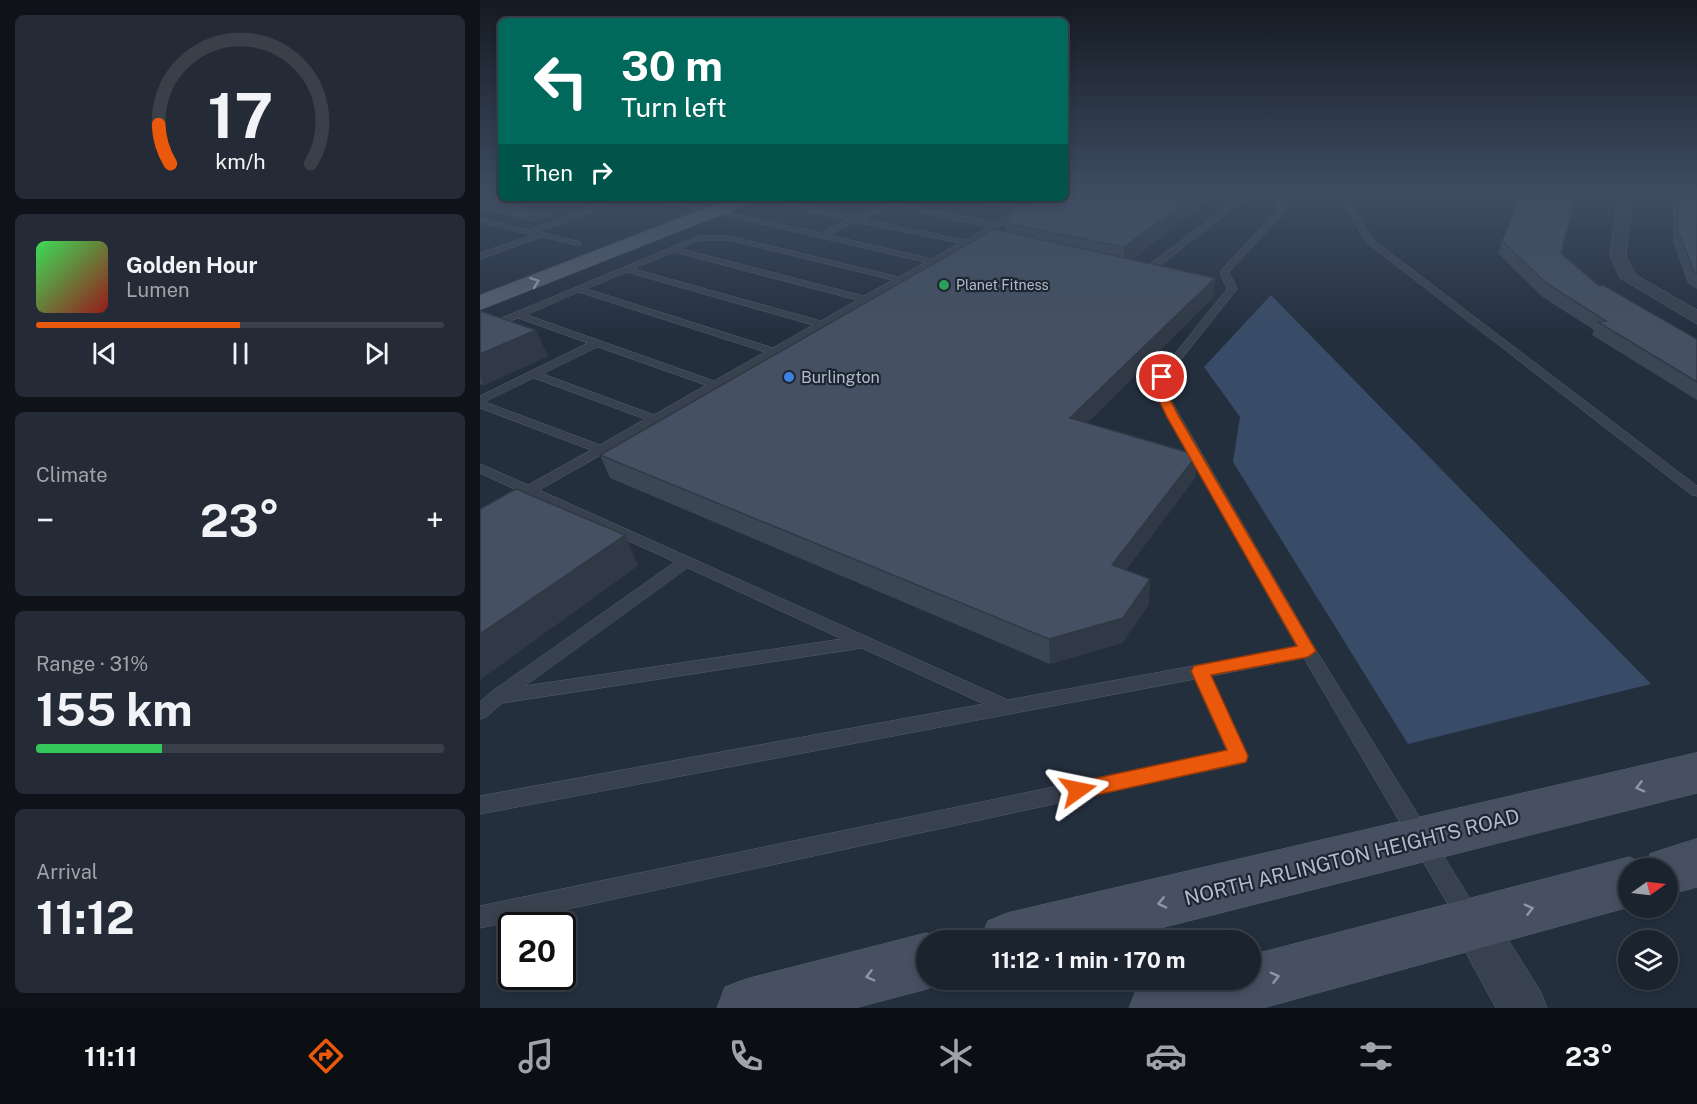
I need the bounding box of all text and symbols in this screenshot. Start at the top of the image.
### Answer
text: 30 m [621,41,723,90]
icon: left [522,42,600,120]
text: 17 [207,79,273,152]
text: Turn left [621,91,727,123]
text: km/h [215,149,265,174]
icon: right [585,156,618,189]
text: Then [522,160,573,186]
text: Golden Hour [126,252,257,278]
one-way arrow [528,277,539,289]
place label: Planet Fitness [956,277,1049,293]
text: Lumen [126,278,190,302]
marker: Planet Fitness [937,278,951,292]
icon: previous [88,337,121,370]
icon: pause [224,337,257,370]
icon: next [360,337,393,370]
pin [1136,351,1187,402]
icon: arrive [1145,360,1178,393]
place label: Burlington [801,368,880,387]
marker: Burlington [782,370,796,384]
text: Climate [36,463,108,487]
text: 23° [200,494,280,547]
text: − [36,501,54,539]
text: + [426,501,444,539]
text: Range · 31% [36,652,148,676]
text: 155 km [36,683,193,736]
position arrow [1046,758,1110,822]
one-way arrow [1635,779,1645,792]
street label: NORTH ARLINGTON HEIGHTS ROAD [1182,804,1522,910]
north arrow [1618,858,1678,918]
map controls [1618,858,1678,990]
text: Arrival [36,860,98,884]
text: 11:12 [36,891,134,944]
one-way arrow [1157,895,1167,908]
one-way arrow [1524,904,1534,917]
speed limit sign: 20 [498,912,576,990]
button: layers [1618,930,1678,990]
text: 11:12 · 1 min · 170 m [991,947,1186,973]
one-way arrow [866,969,876,981]
one-way arrow [1269,972,1280,984]
icon: directions [305,1035,347,1077]
icon: music [515,1035,557,1077]
icon: phone [725,1035,767,1077]
icon: climate [935,1035,977,1077]
icon: car [1145,1035,1187,1077]
icon: filters [1355,1035,1397,1077]
text: 11:11 [84,1040,137,1072]
text: 23° [1565,1040,1613,1072]

